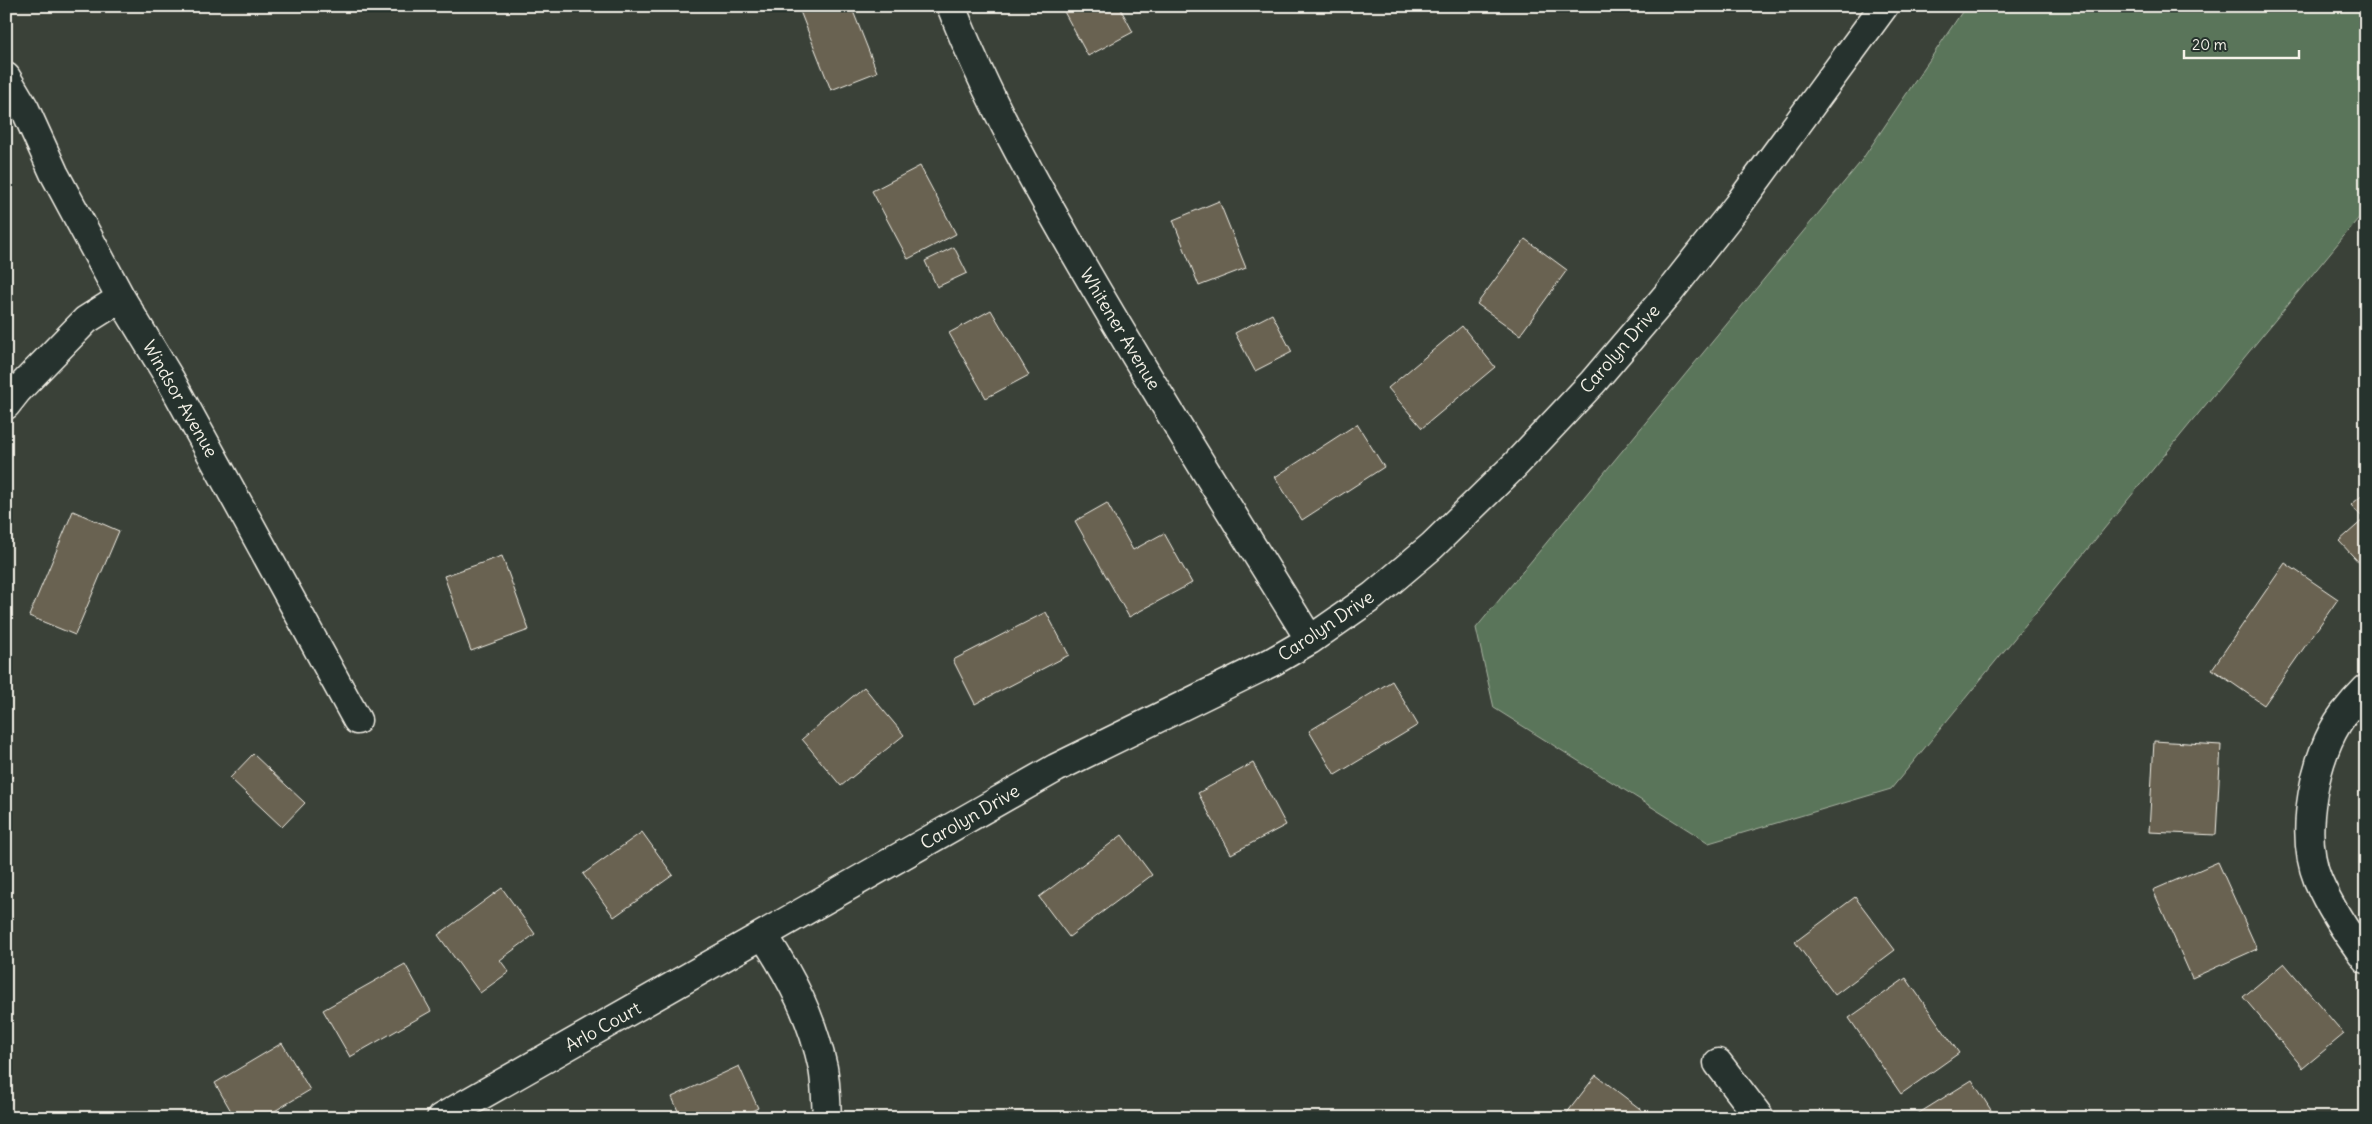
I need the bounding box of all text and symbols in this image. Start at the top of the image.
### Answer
scale bar [2184,28,2300,60]
text: 20 m [2192,35,2227,54]
street label: Whitener Avenue [1075,263,1166,394]
street label: Carolyn Drive [1575,299,1665,398]
street label: Windsor Avenue [138,336,223,462]
street label: Carolyn Drive [1273,585,1378,666]
street label: Carolyn Drive [916,779,1023,854]
street label: Arlo Court [561,996,645,1057]

